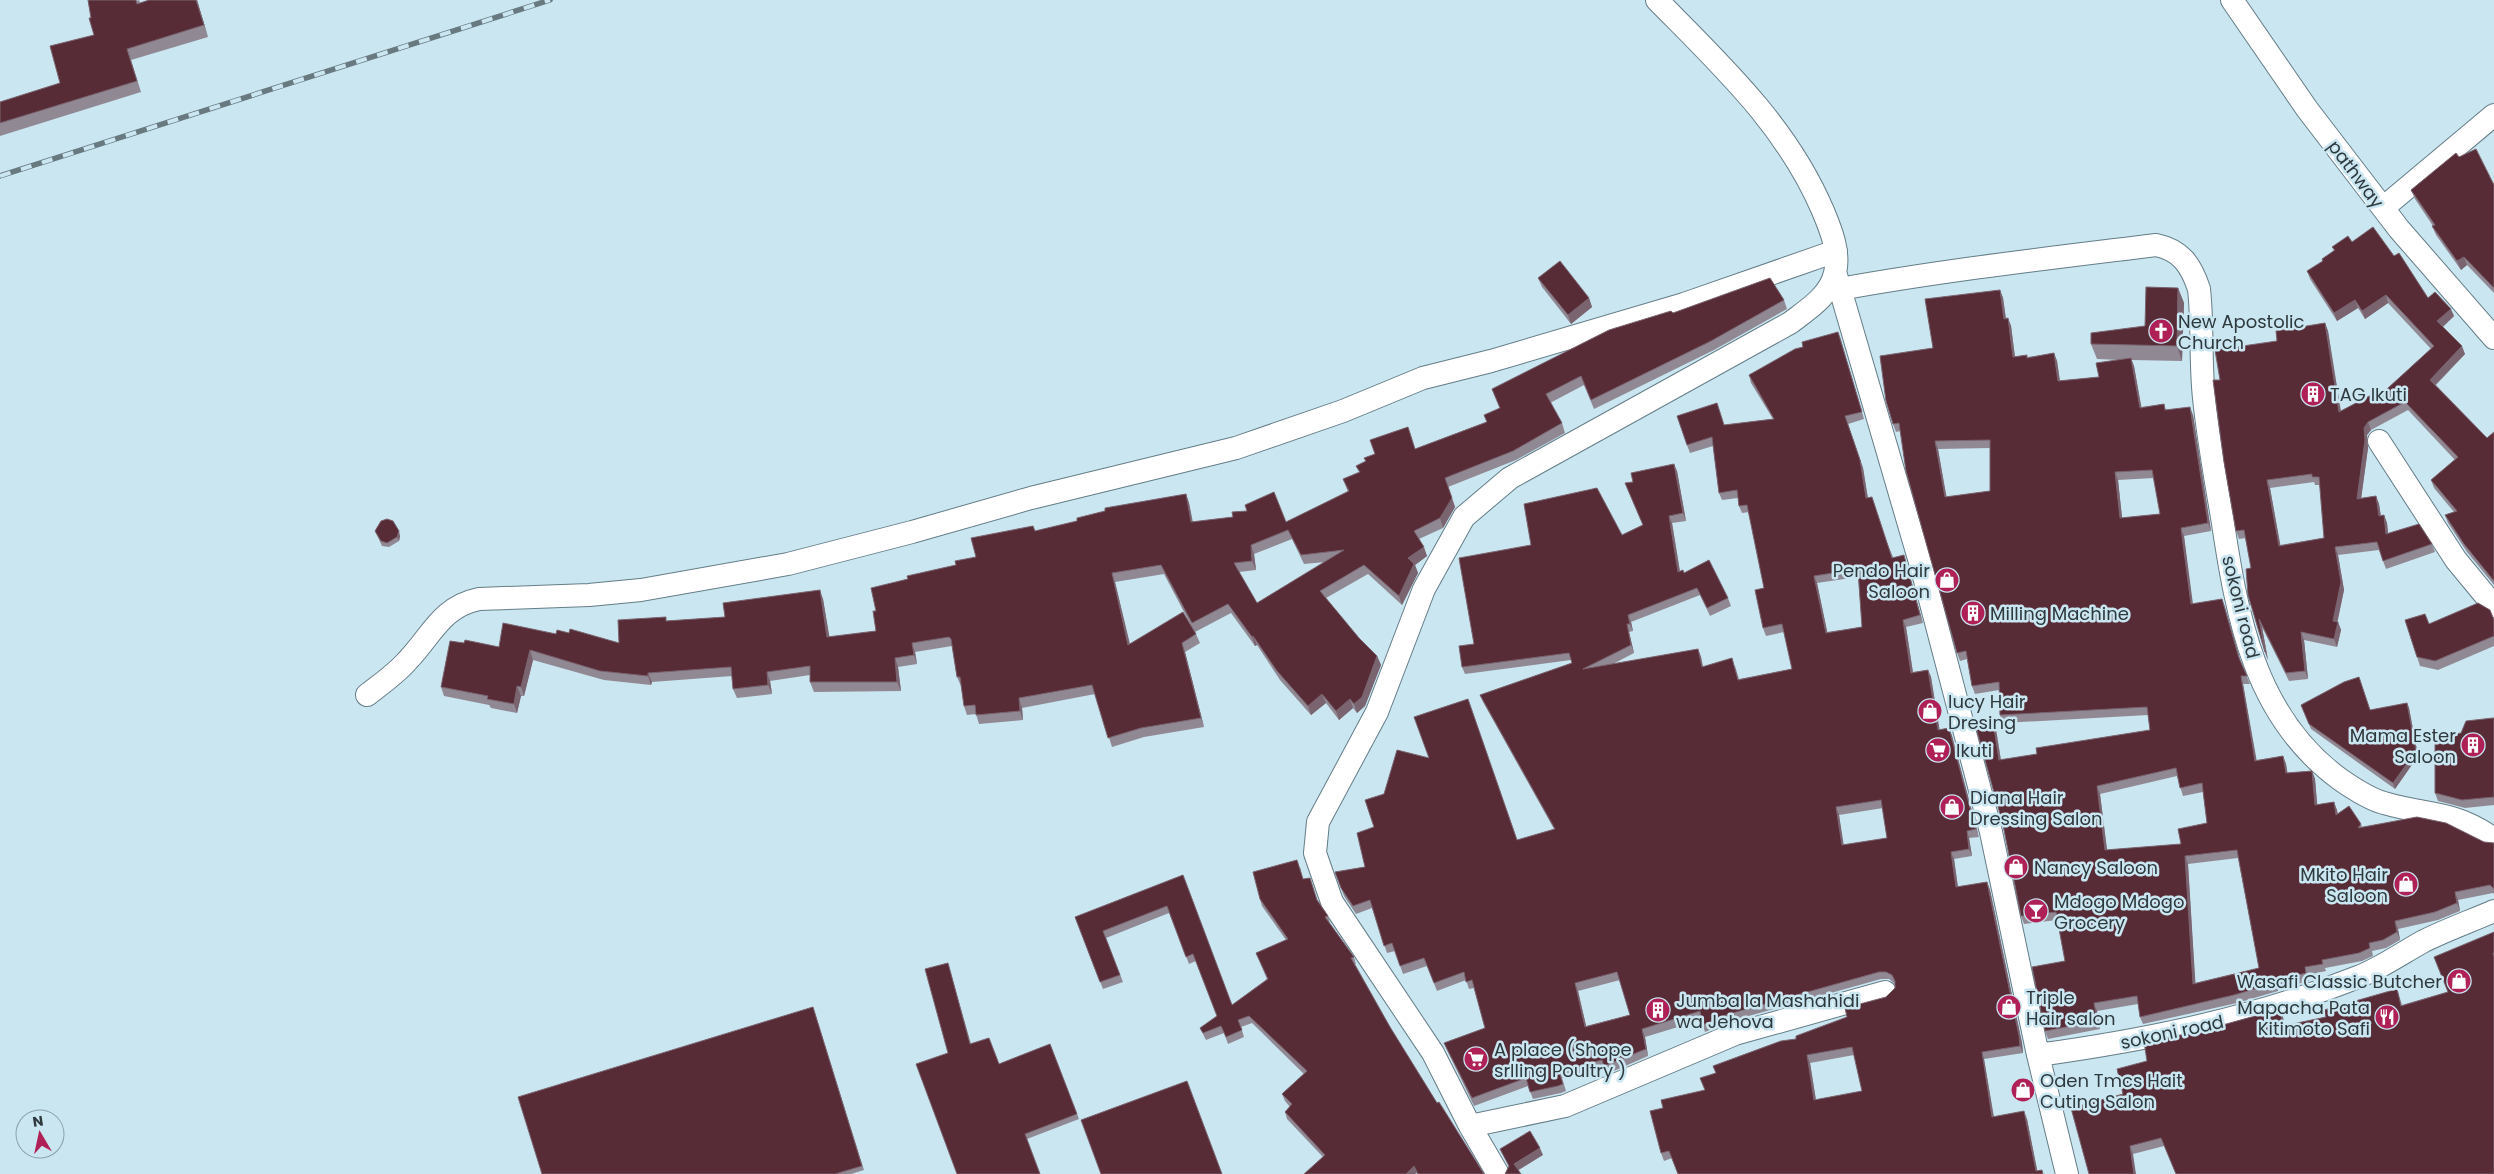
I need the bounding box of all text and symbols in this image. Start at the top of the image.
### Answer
street label: pathway [2322,135,2390,213]
place label: New Apostolic Church [2178,309,2305,355]
church icon: New Apostolic Church [2148,318,2174,344]
building icon: TAG Ikuti [2300,381,2326,407]
place label: TAG Ikuti [2330,382,2407,407]
street label: sokoni road [2216,553,2266,661]
place label: Pendo Hair Saloon [1833,558,1930,604]
shop icon: Pendo Hair Saloon [1934,567,1960,593]
building icon: Milling Machine [1960,600,1986,626]
place label: Milling Machine [1990,601,2129,626]
place label: lucy Hair Dresing [1948,689,2026,735]
shop icon: lucy Hair Dresing [1917,698,1943,724]
place label: Mama Ester Saloon [2350,723,2456,769]
building icon: Mama Ester Saloon [2460,732,2486,758]
supermarket icon: Ikuti [1925,737,1951,763]
place label: Ikuti [1956,738,1992,763]
place label: Diana Hair Dressing Salon [1970,785,2103,831]
shop icon: Diana Hair Dressing Salon [1939,794,1965,820]
shop icon: Nancy Saloon [2003,854,2029,880]
place label: Nancy Saloon [2034,855,2158,880]
place label: Mkito Hair Saloon [2300,862,2388,908]
shop icon: Mkito Hair Saloon [2393,871,2419,897]
place label: Mdogo Mdogo Grocery [2054,889,2185,935]
bar icon: Mdogo Mdogo Grocery [2023,898,2049,924]
shop icon: Wasafi Classic Butcher [2446,968,2472,994]
place label: Wasafi Classic Butcher [2237,969,2442,994]
place label: Triple Hair salon [2026,985,2116,1031]
place label: Jumba la Mashahidi wa Jehova [1676,988,1859,1034]
shop icon: Triple Hair salon [1996,994,2022,1020]
place label: Mapacha Pata Kitimoto Safi [2237,995,2370,1041]
building icon: Jumba la Mashahidi wa Jehova [1645,997,1671,1023]
restaurant icon: Mapacha Pata Kitimoto Safi [2374,1004,2400,1030]
street label: sokoni road [2118,1009,2226,1055]
place label: A place (Shope srlling Poultry ) [1494,1037,1632,1083]
supermarket icon: A place (Shope srlling Poultry ) [1463,1046,1489,1072]
place label: Oden Tmcs Hait Cuting Salon [2040,1068,2183,1114]
shop icon: Oden Tmcs Hait Cuting Salon [2010,1077,2036,1103]
north arrow [15,1109,65,1159]
text: N [31,1110,45,1132]

